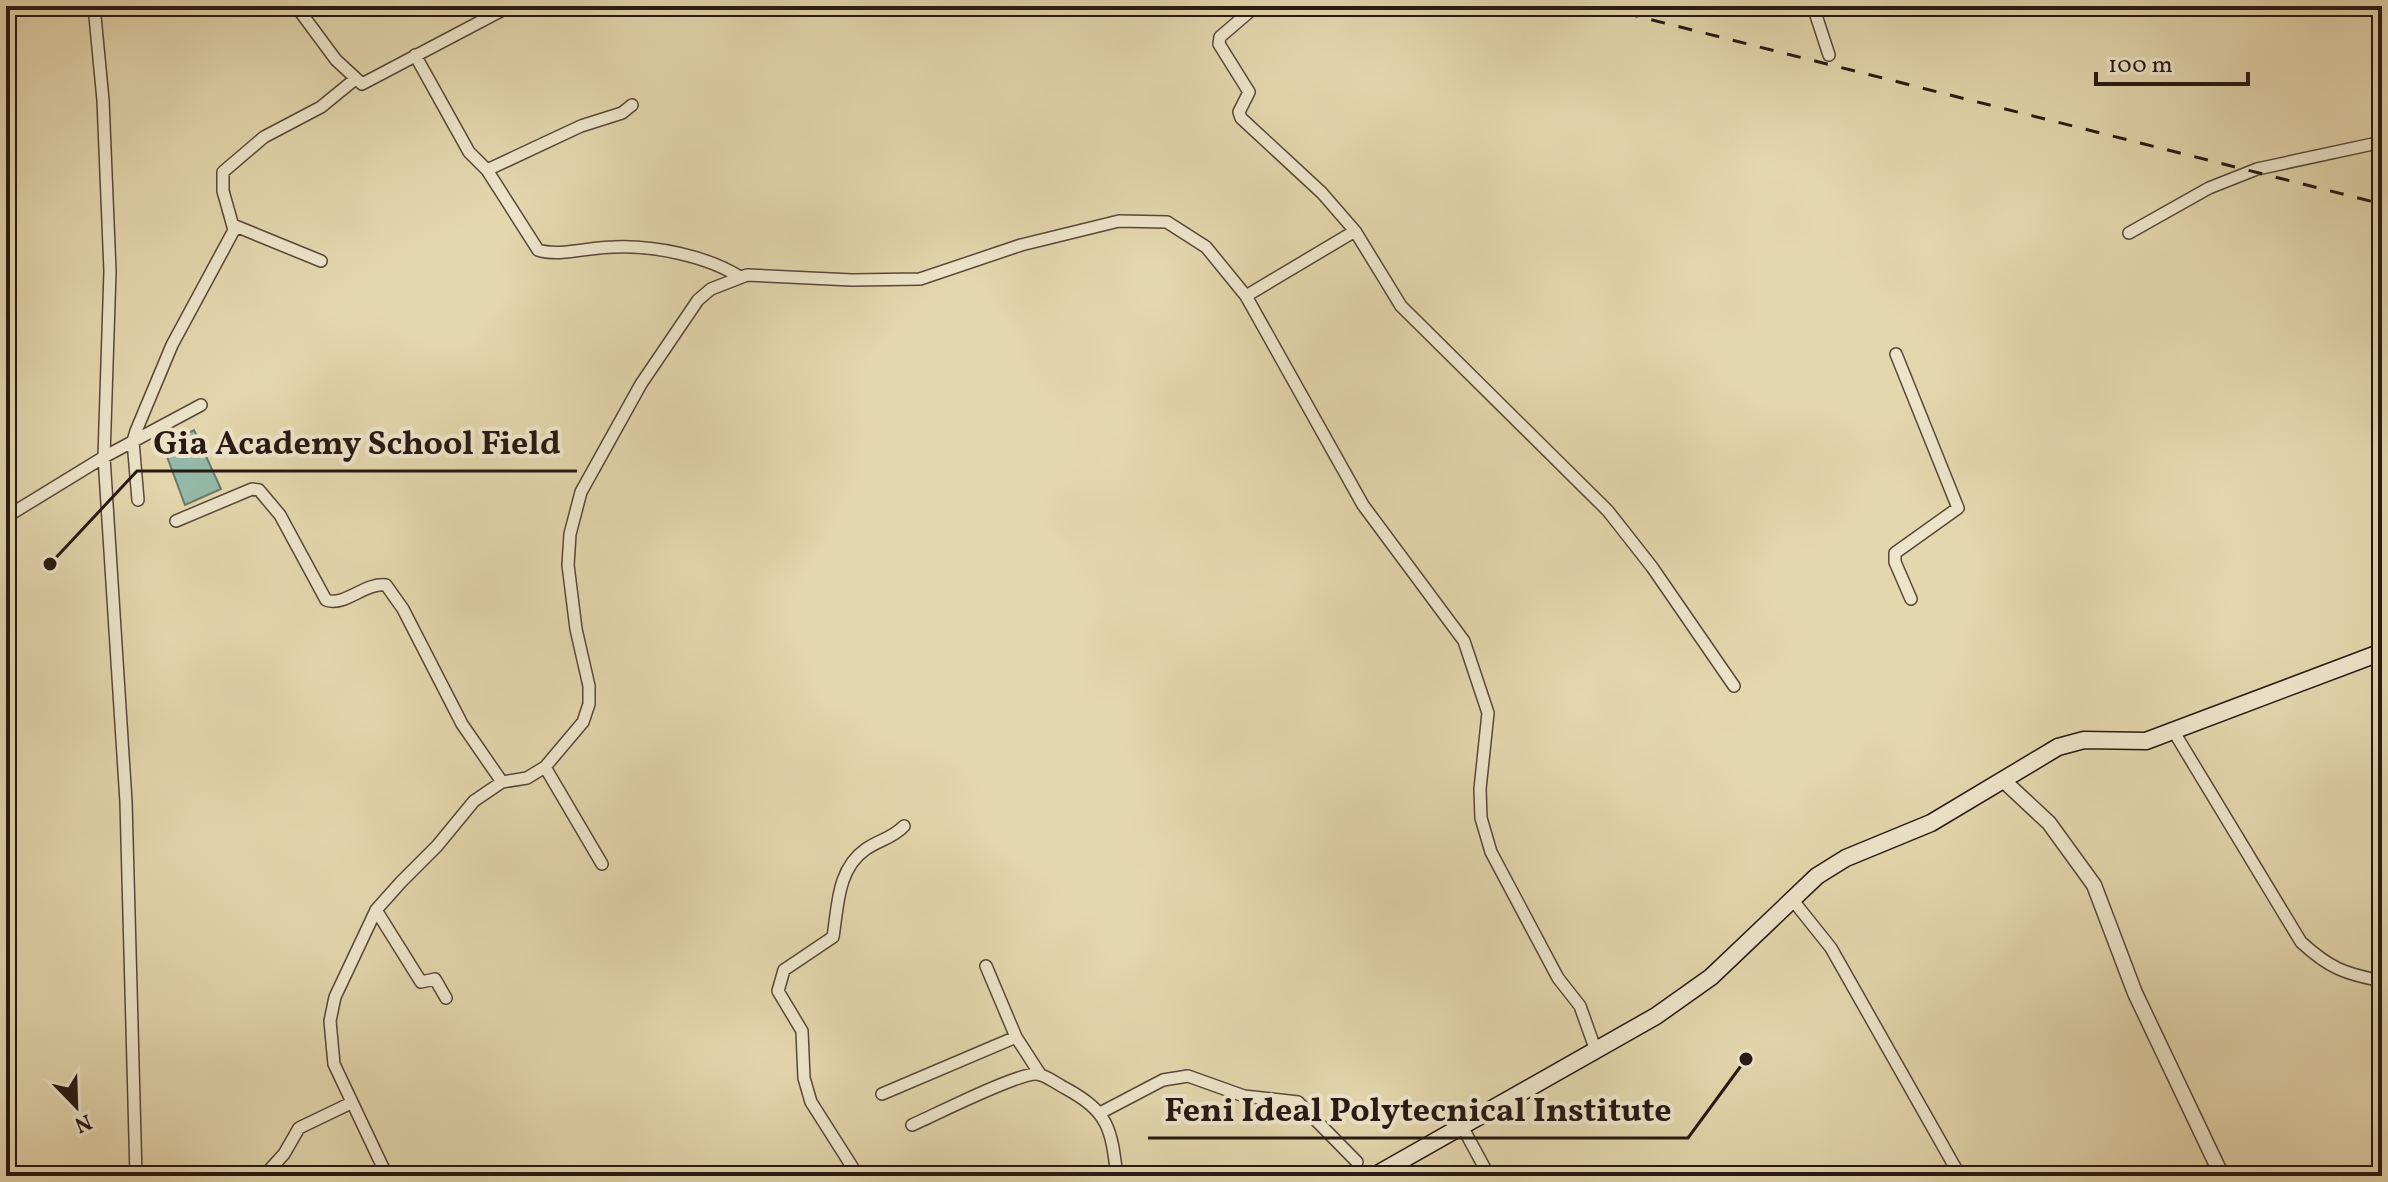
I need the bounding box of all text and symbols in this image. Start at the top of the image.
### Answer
scale bar [2096,36,2248,86]
text: 100 m [2108,49,2173,83]
callout: Gia Academy School Field [137,413,577,471]
text: Gia Academy School Field [153,422,561,469]
north arrow [36,1066,116,1146]
callout: Feni Ideal Polytecnical Institute [1148,1080,1688,1138]
text: Feni Ideal Polytecnical Institute [1164,1089,1672,1136]
text: N [69,1105,96,1140]

